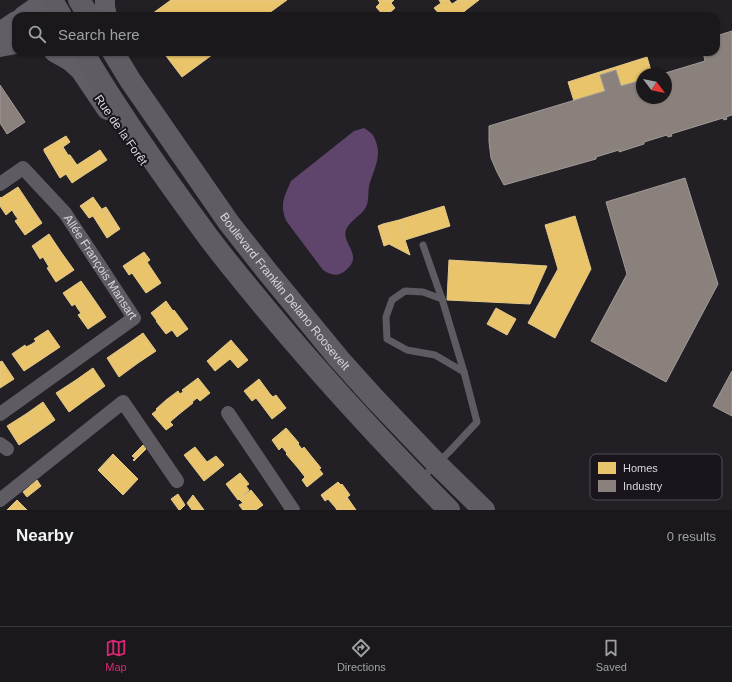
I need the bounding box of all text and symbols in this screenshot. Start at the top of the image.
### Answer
search box [12,12,720,56]
icon: search [26,23,48,45]
text: Search here [58,26,140,43]
north arrow [636,68,672,104]
street label: Rue de la Forêt [92,92,151,168]
street label: Boulevard Franklin Delano Roosevelt [217,210,353,374]
street label: Allée François Mansart [61,212,140,323]
legend [590,454,722,500]
text: Homes [623,462,658,474]
text: Industry [623,480,663,492]
text: Nearby [16,526,74,545]
text: 0 results [667,529,716,544]
tab: Map [105,637,127,673]
tab: Directions [337,637,386,673]
tab: Saved [596,637,627,673]

